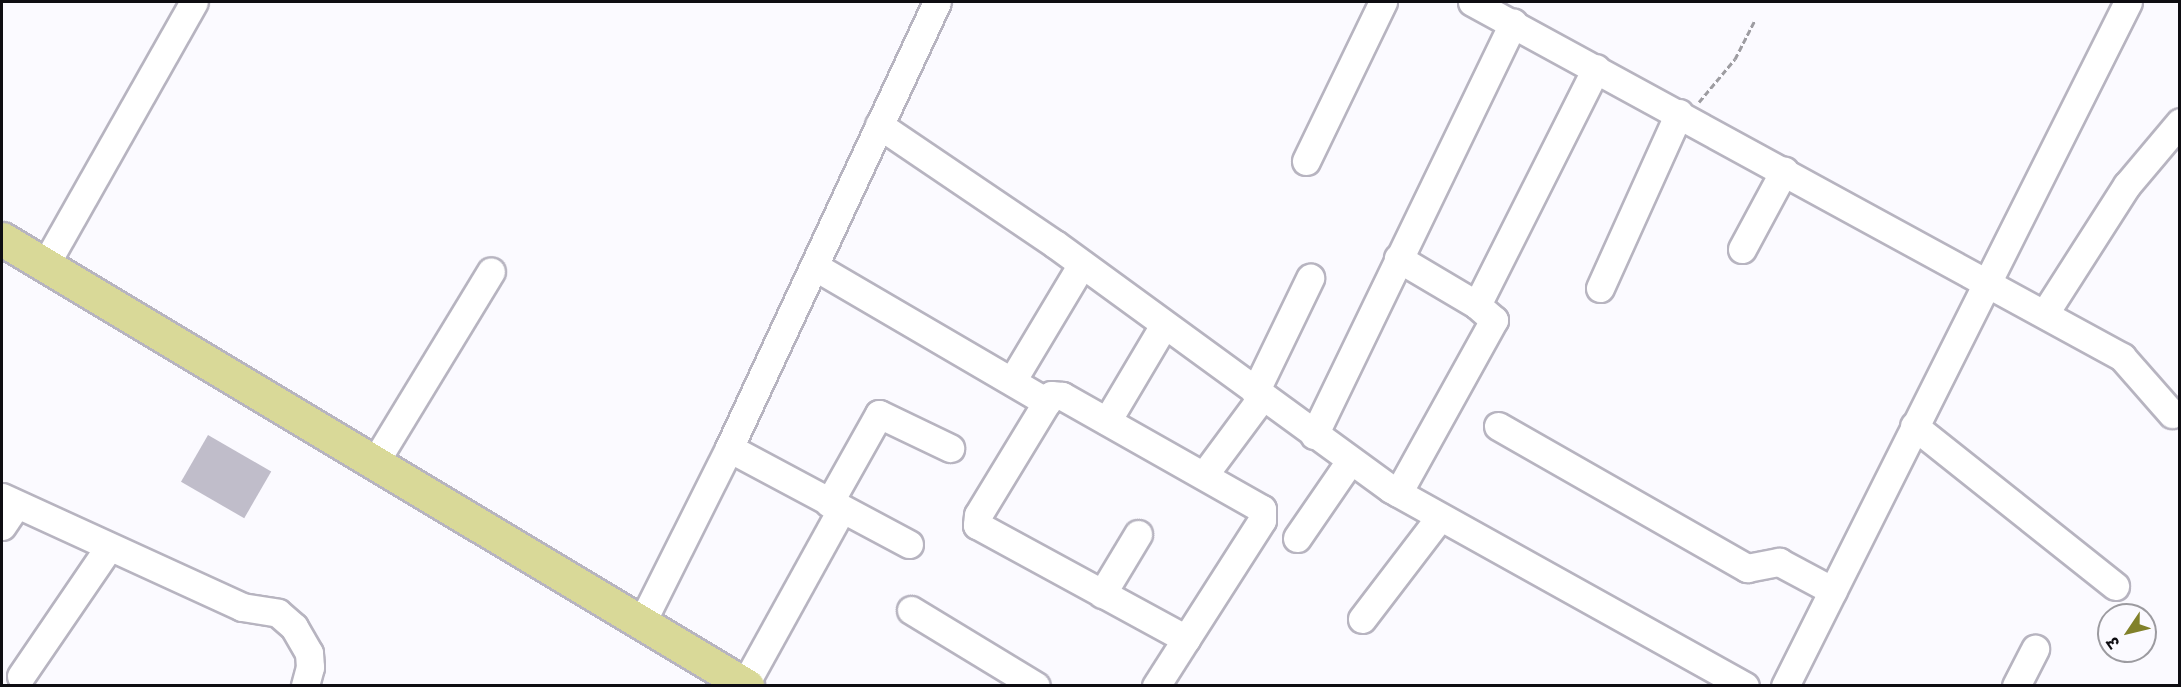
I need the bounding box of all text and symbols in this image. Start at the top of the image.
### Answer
north arrow [2097,603,2157,663]
text: उ [2101,632,2126,653]

